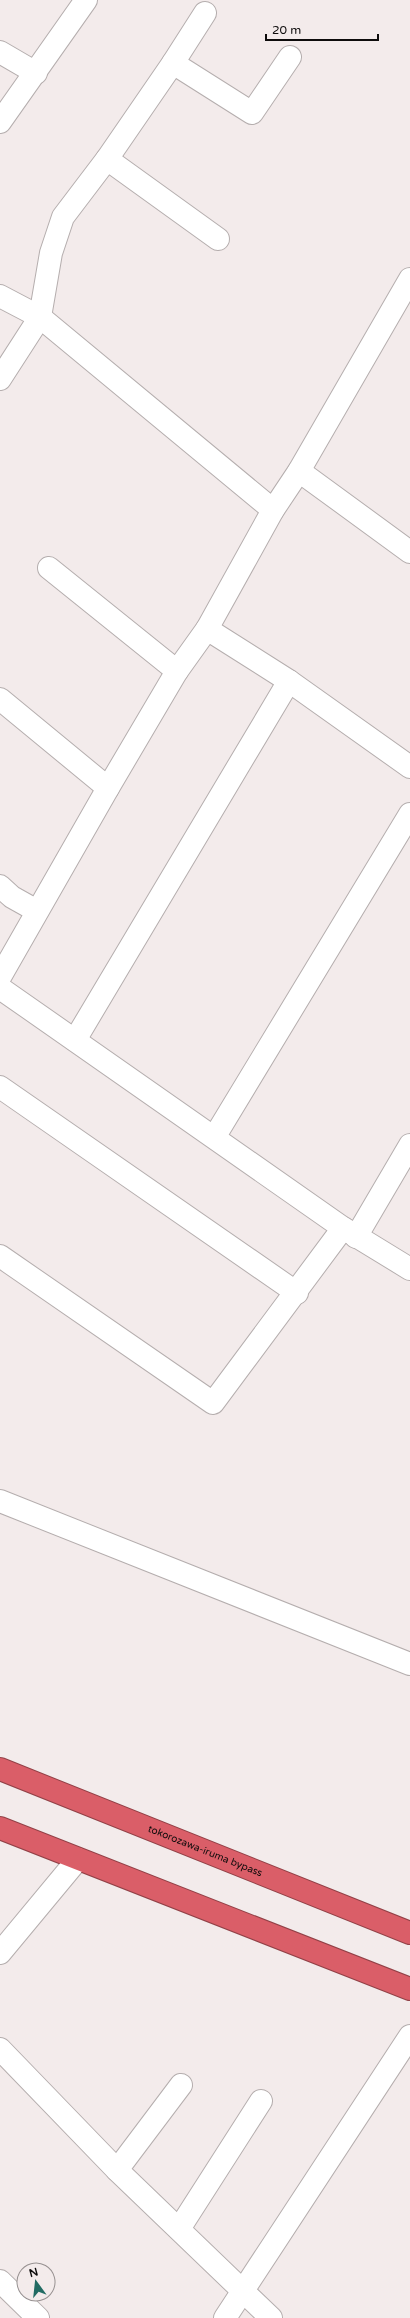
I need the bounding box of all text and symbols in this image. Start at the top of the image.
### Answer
scale bar [266,16,378,42]
text: 20 m [272,23,301,37]
street label: tokorozawa-iruma bypass [146,1823,264,1879]
north arrow [16,2262,56,2302]
text: N [28,2265,39,2280]

